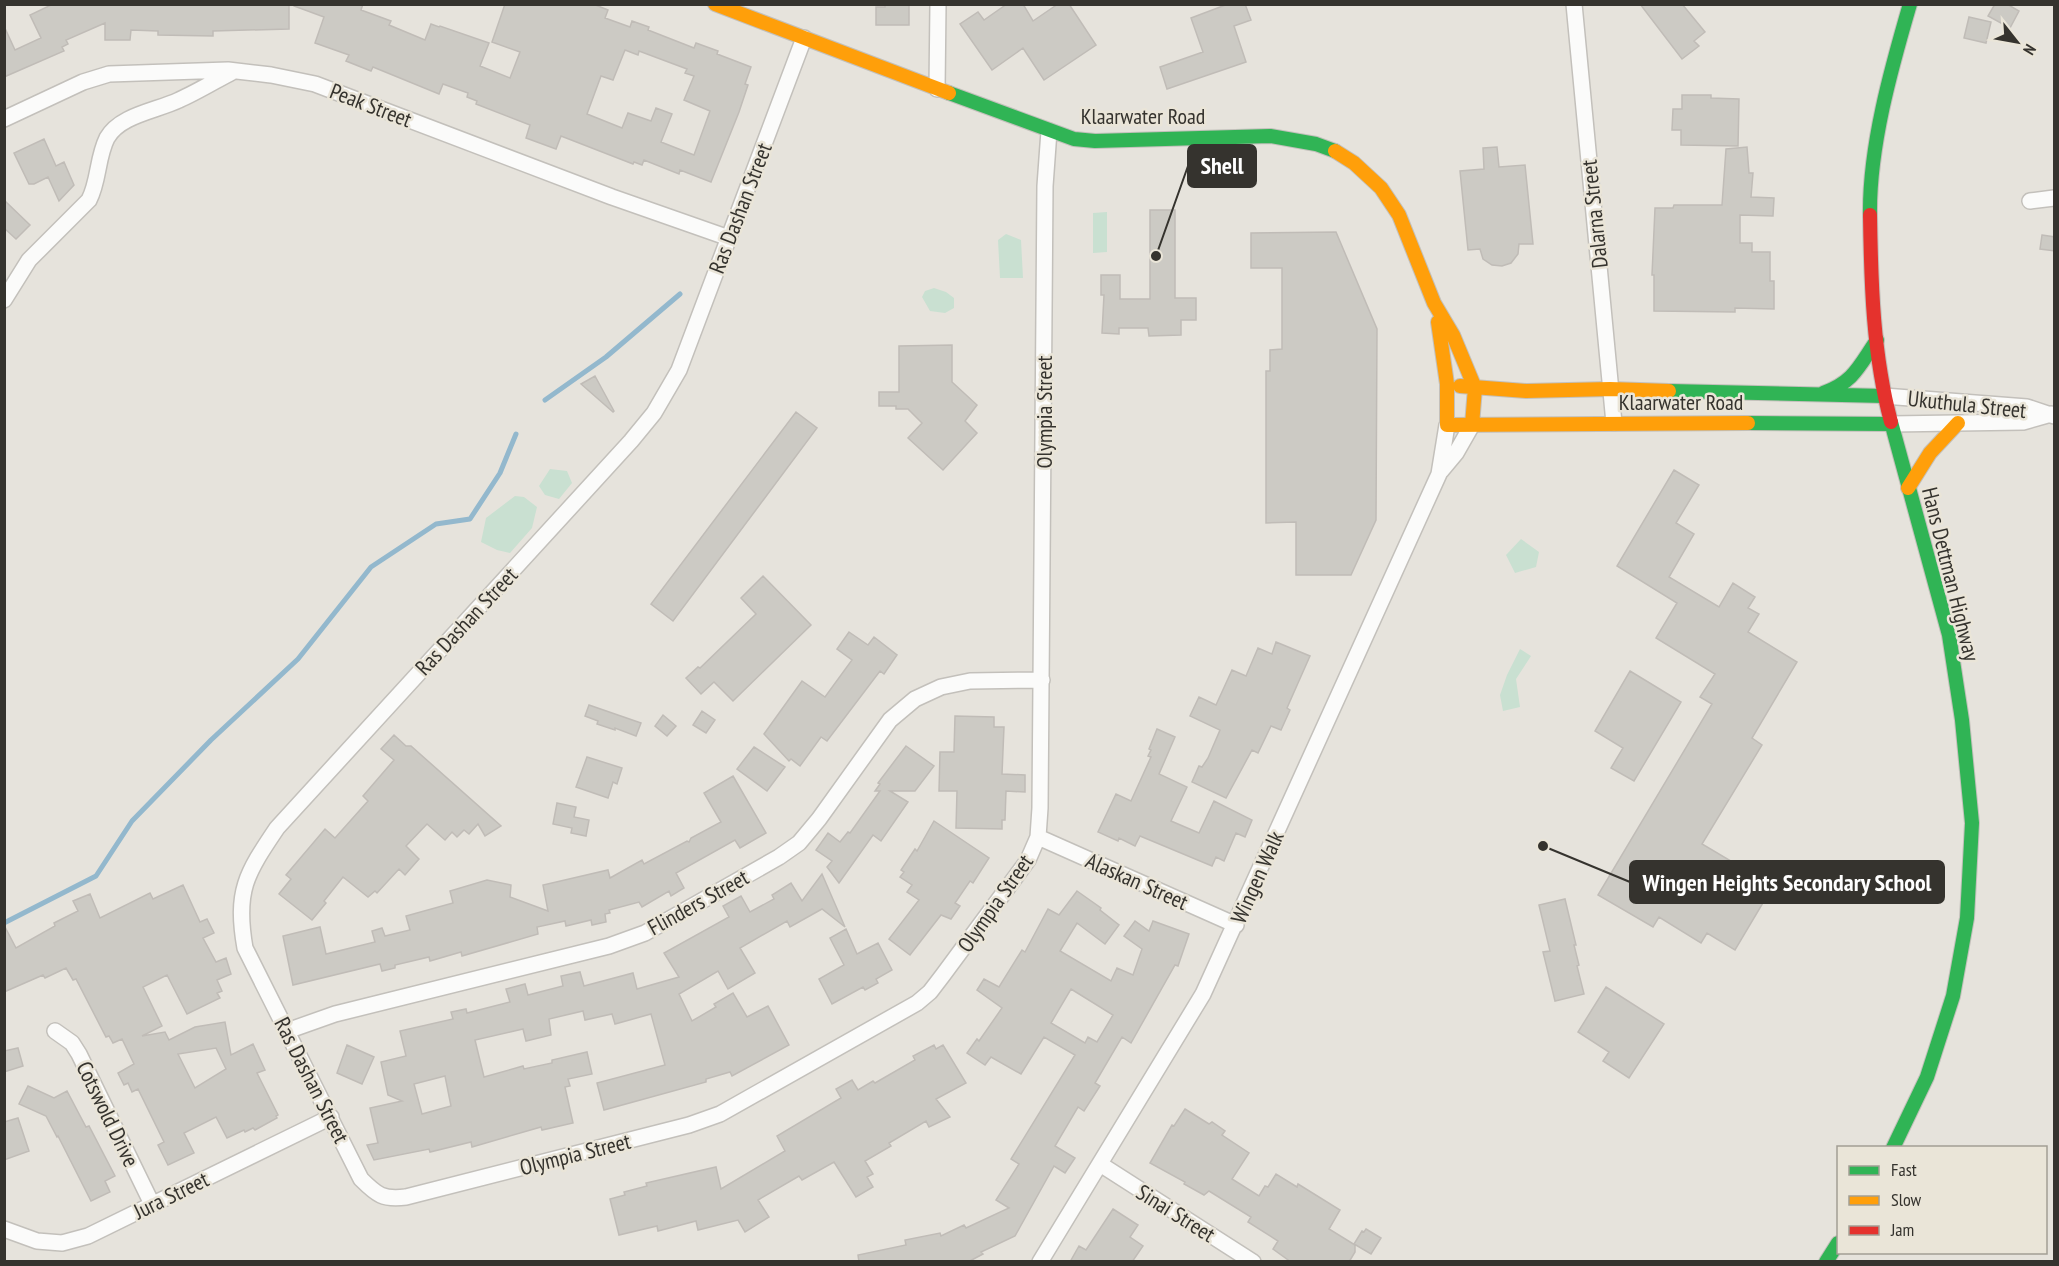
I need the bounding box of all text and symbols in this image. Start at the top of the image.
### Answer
north arrow [1987,12,2047,72]
text: N [2019,41,2041,59]
street label: Peak Street [326,77,416,133]
street label: Klaarwater Road [1081,102,1205,130]
street label: Ras Dashan Street [702,139,778,277]
callout: Shell [1188,145,1256,187]
text: Shell [1200,150,1244,181]
street label: Dalarna Street [1574,158,1614,270]
street label: Olympia Street [1030,355,1058,469]
street label: Ukuthula Street [1906,384,2028,424]
street label: Klaarwater Road [1619,388,1743,416]
street label: Hans Dettman Highway [1916,484,1986,665]
street label: Ras Dashan Street [409,561,523,681]
street label: Wingen Walk [1224,826,1290,928]
street label: Alaskan Street [1082,846,1192,916]
street label: Olympia Street [951,849,1039,957]
callout: Wingen Heights Secondary School [1630,861,1944,903]
street label: Flinders Street [643,863,753,941]
text: Wingen Heights Secondary School [1642,867,1932,898]
street label: Ras Dashan Street [268,1012,356,1148]
street label: Cotswold Drive [70,1057,146,1171]
street label: Olympia Street [517,1127,633,1181]
legend [1837,1146,2047,1254]
text: Fast [1891,1158,1917,1181]
street label: Jura Street [128,1165,213,1226]
street label: Sinai Street [1131,1178,1221,1248]
text: Slow [1891,1188,1922,1211]
text: Jam [1890,1218,1914,1241]

